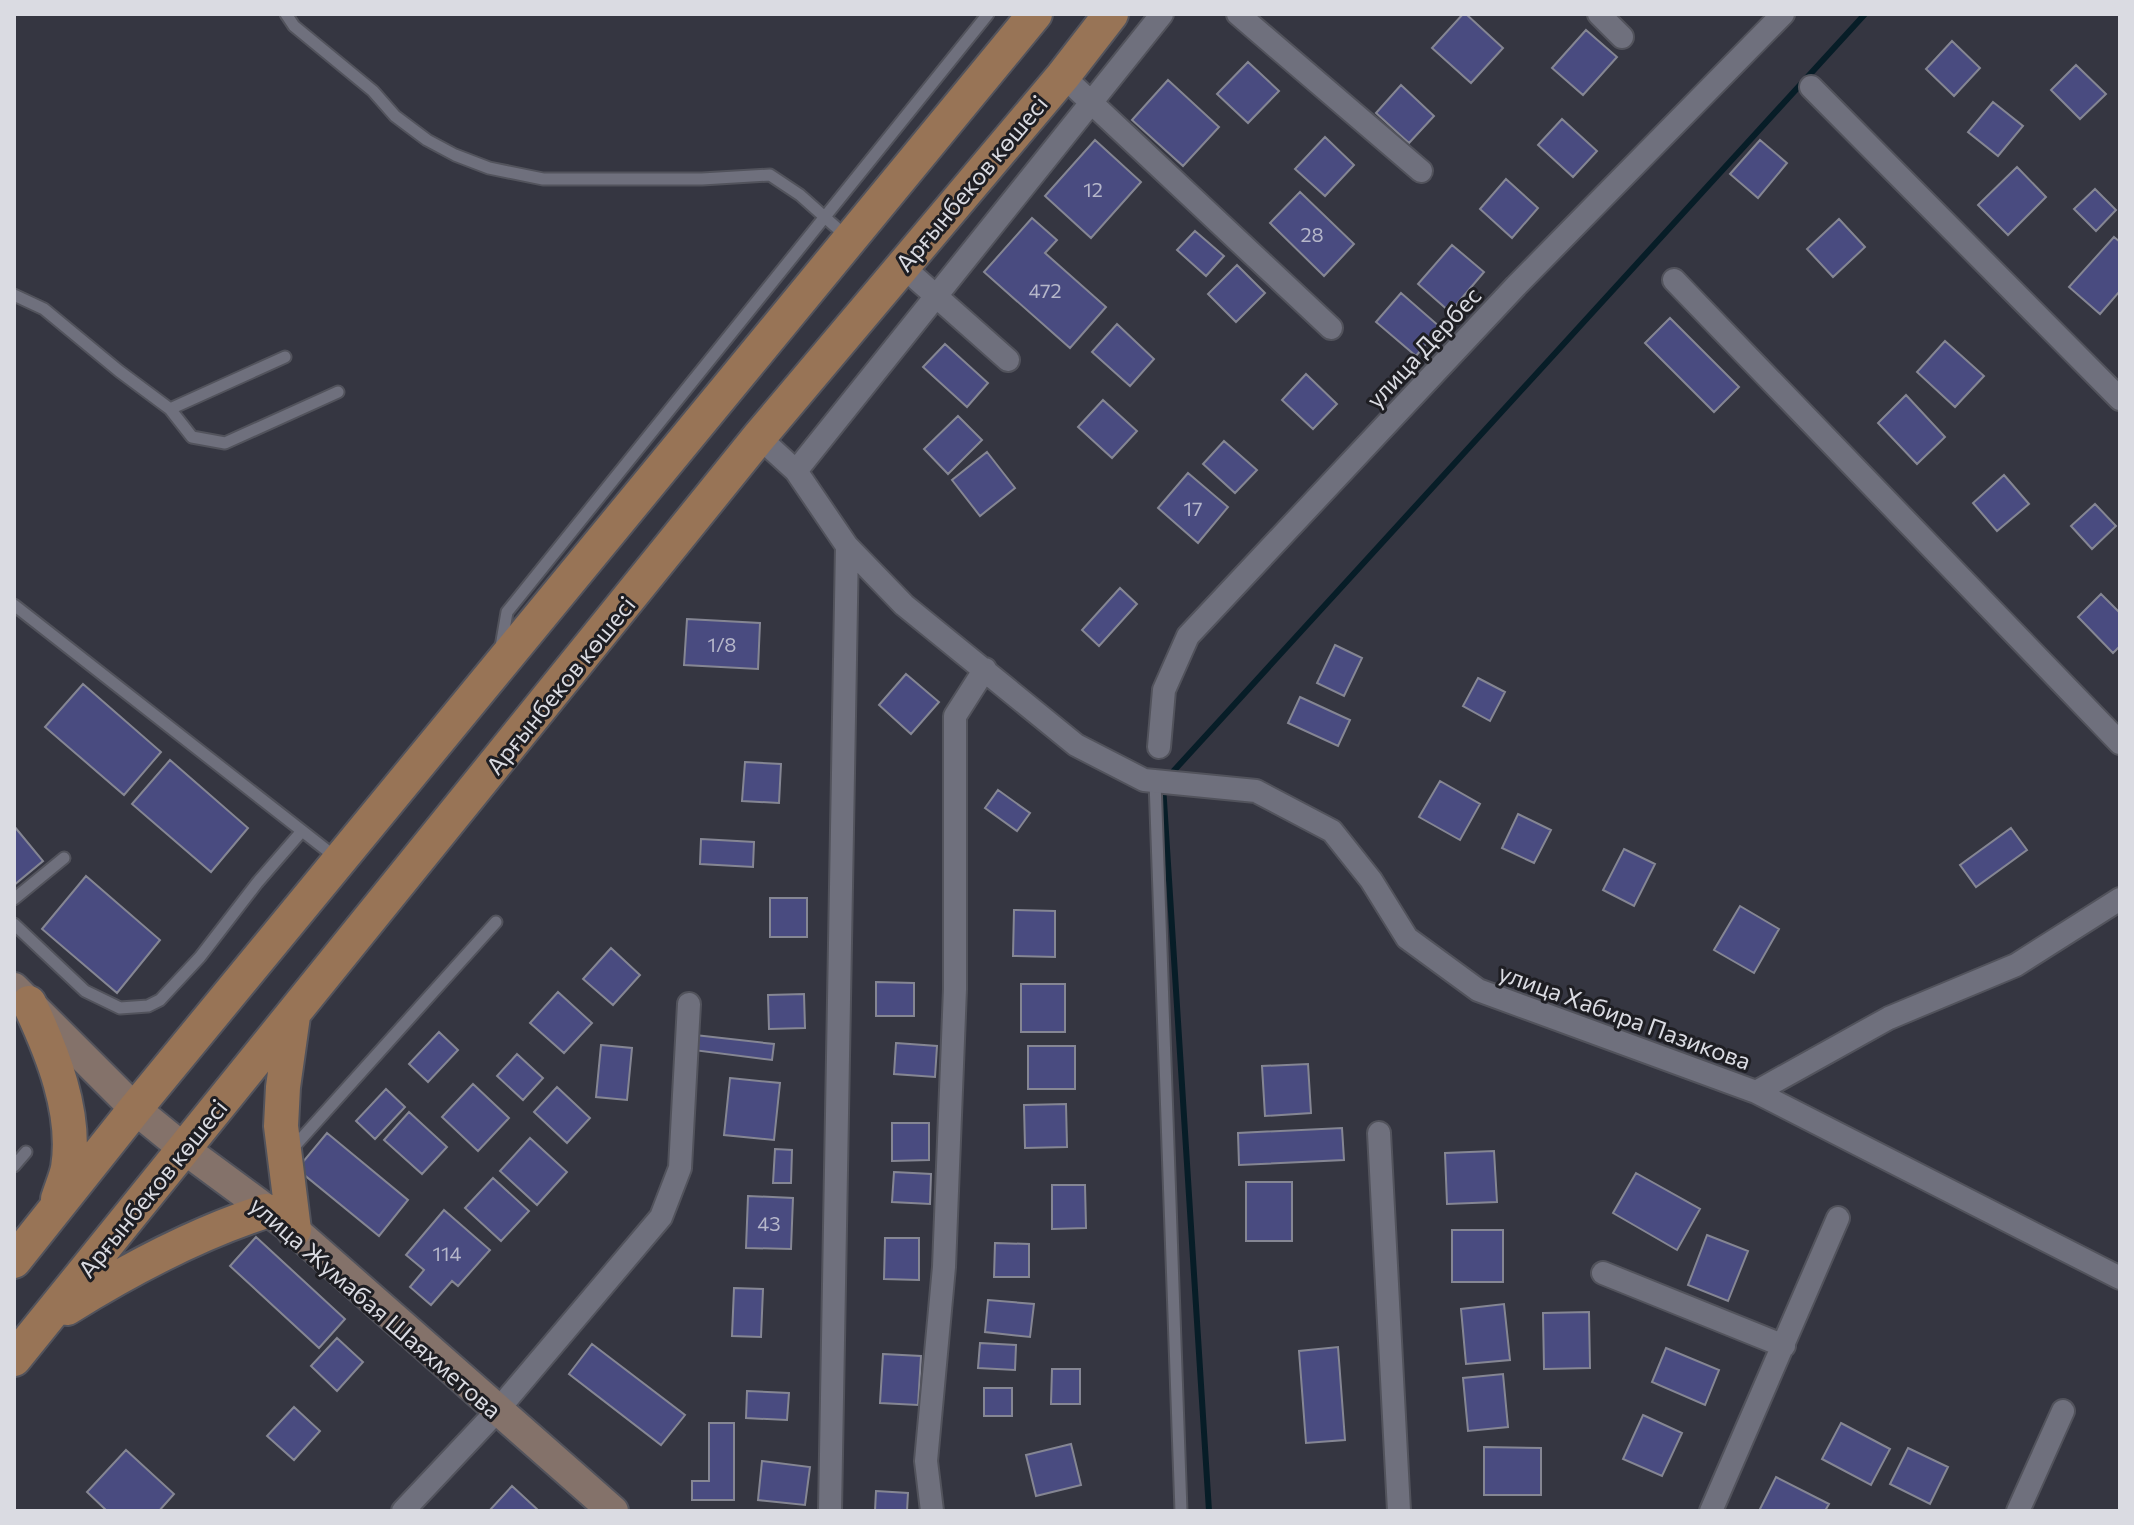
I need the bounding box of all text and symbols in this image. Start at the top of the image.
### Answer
street label: Арғынбеков көшесі [889,89,1053,277]
house number: 12 [1083,177,1103,201]
house number: 28 [1300,222,1324,246]
house number: 472 [1028,278,1062,302]
street label: улица Дербес [1360,280,1486,414]
house number: 17 [1183,496,1203,520]
street label: Арғынбеков көшесі [479,590,641,780]
house number: 1/8 [707,632,737,656]
street label: улица Хабира Пазикова [1495,957,1755,1075]
street label: Арғынбеков көшесі [71,1093,233,1283]
street label: улица Жумабая Шаяхметова [244,1190,508,1424]
house number: 43 [757,1211,781,1235]
house number: 114 [432,1241,462,1265]

